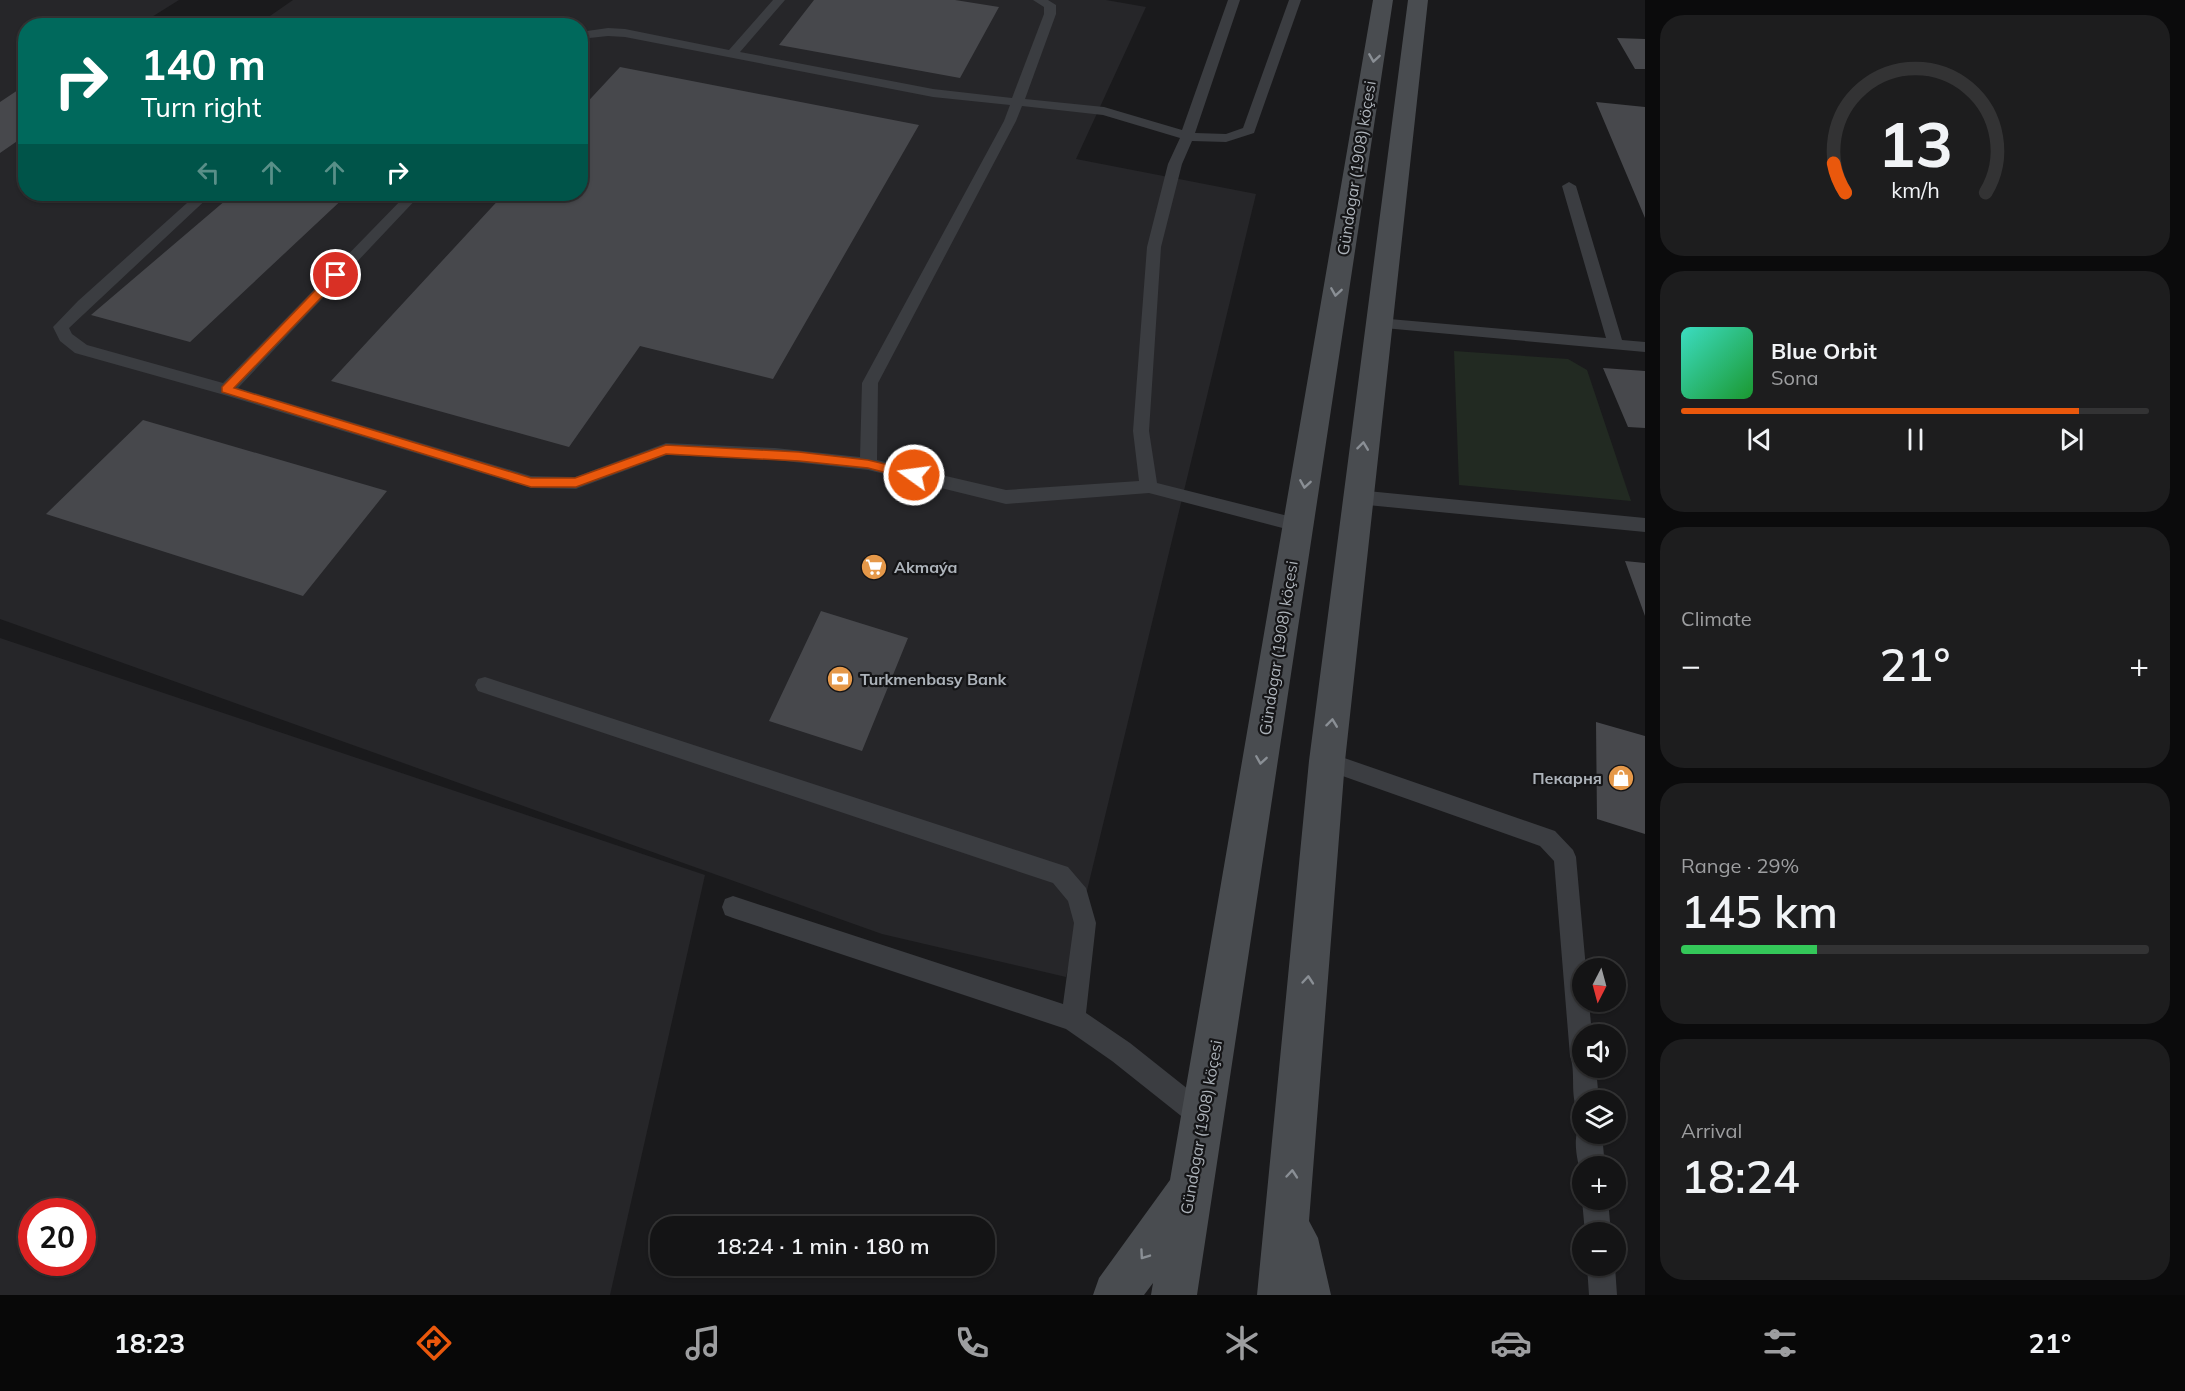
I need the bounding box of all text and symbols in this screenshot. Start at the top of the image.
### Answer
text: 140 m [141,38,266,91]
icon: right [42,42,120,120]
one-way arrow [1368,53,1380,62]
street label: Gündogar (1908) köçesi [1332,79,1380,257]
text: Turn right [141,90,261,124]
text: 13 [1878,104,1952,183]
icon: left [192,156,225,189]
icon: ahead [255,156,288,189]
icon: ahead [318,156,351,189]
icon: right [381,156,414,189]
text: km/h [1891,176,1939,203]
pin [310,249,361,300]
icon: arrive [319,258,352,291]
one-way arrow [1330,287,1342,296]
text: Blue Orbit [1771,337,1877,365]
text: Sona [1771,365,1819,390]
icon: previous [1743,423,1776,456]
icon: pause [1899,423,1932,456]
icon: next [2055,423,2088,456]
one-way arrow [1357,441,1369,450]
position arrow [882,443,946,507]
one-way arrow [1299,480,1311,489]
supermarket icon: Аkmaýa [859,552,889,582]
place label: Аkmaýa [894,557,958,577]
street label: Gündogar (1908) köçesi [1254,559,1302,737]
text: Climate [1681,606,1752,631]
text: 21° [1880,636,1950,692]
text: − [1681,644,1701,685]
text: + [2129,644,2149,685]
bank icon: Turkmenbasy Bank [825,664,855,694]
place label: Turkmenbasy Bank [860,669,1008,689]
one-way arrow [1325,718,1337,727]
one-way arrow [1255,755,1267,764]
shop icon: Пекарня [1606,763,1636,793]
place label: Пекарня [1532,768,1602,788]
text: Range · 29% [1681,853,1799,878]
text: 145 km [1681,883,1838,939]
north arrow [1572,958,1626,1012]
map controls [1572,958,1626,1276]
one-way arrow [1302,975,1315,984]
button: sound [1572,1024,1626,1078]
street label: Gündogar (1908) köçesi [1176,1038,1226,1216]
button: layers [1572,1090,1626,1144]
text: Arrival [1681,1118,1742,1143]
text: 18:24 [1681,1148,1800,1204]
button: + [1572,1156,1626,1210]
one-way arrow [1285,1170,1298,1179]
speed limit sign: 20 [18,1198,96,1276]
button: − [1572,1222,1626,1276]
text: 18:24 · 1 min · 180 m [715,1232,930,1260]
one-way arrow [1140,1248,1151,1259]
icon: directions [413,1322,455,1364]
icon: music [682,1322,724,1364]
icon: phone [951,1322,993,1364]
icon: climate [1221,1322,1263,1364]
icon: car [1490,1322,1532,1364]
icon: filters [1759,1322,1801,1364]
text: 18:23 [114,1326,185,1360]
text: 21° [2029,1326,2071,1360]

